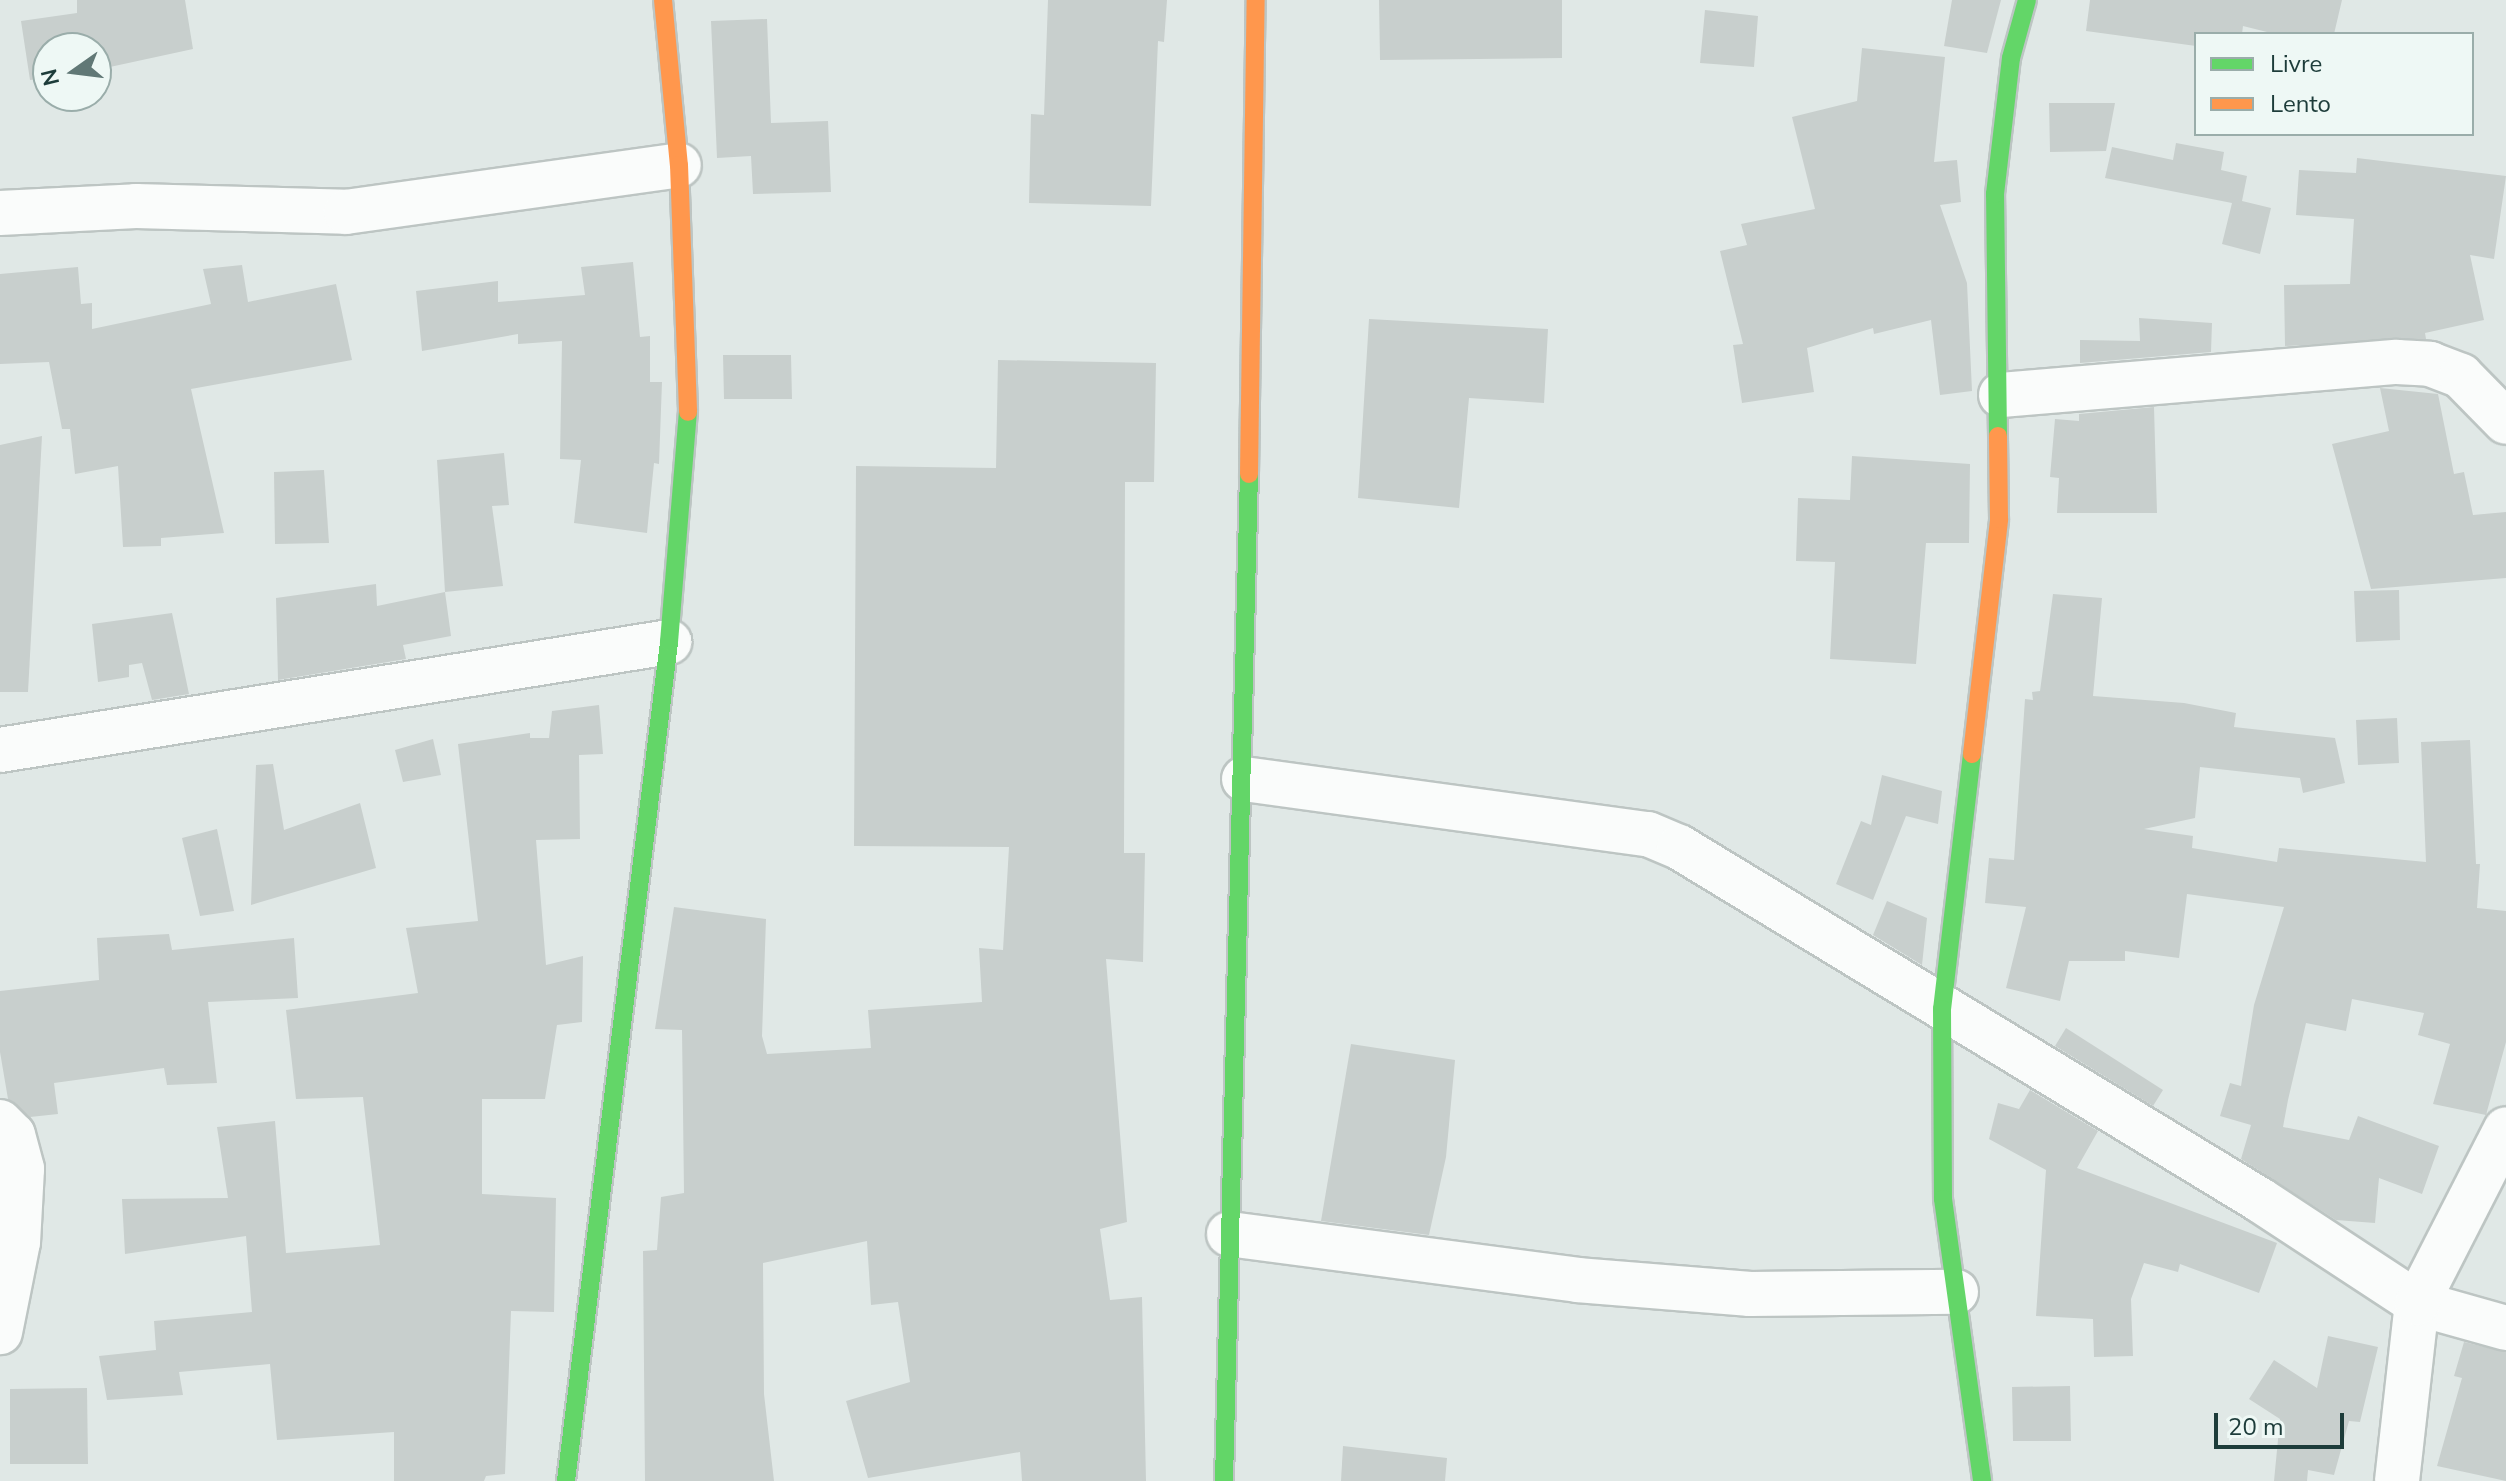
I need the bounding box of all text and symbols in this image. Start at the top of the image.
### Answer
north arrow [32,32,112,112]
legend [2194,32,2474,136]
text: Livre [2270,48,2322,80]
text: N [34,66,67,89]
text: Lento [2270,88,2331,120]
scale bar [2218,1397,2348,1447]
text: 20 m [2228,1411,2284,1443]

